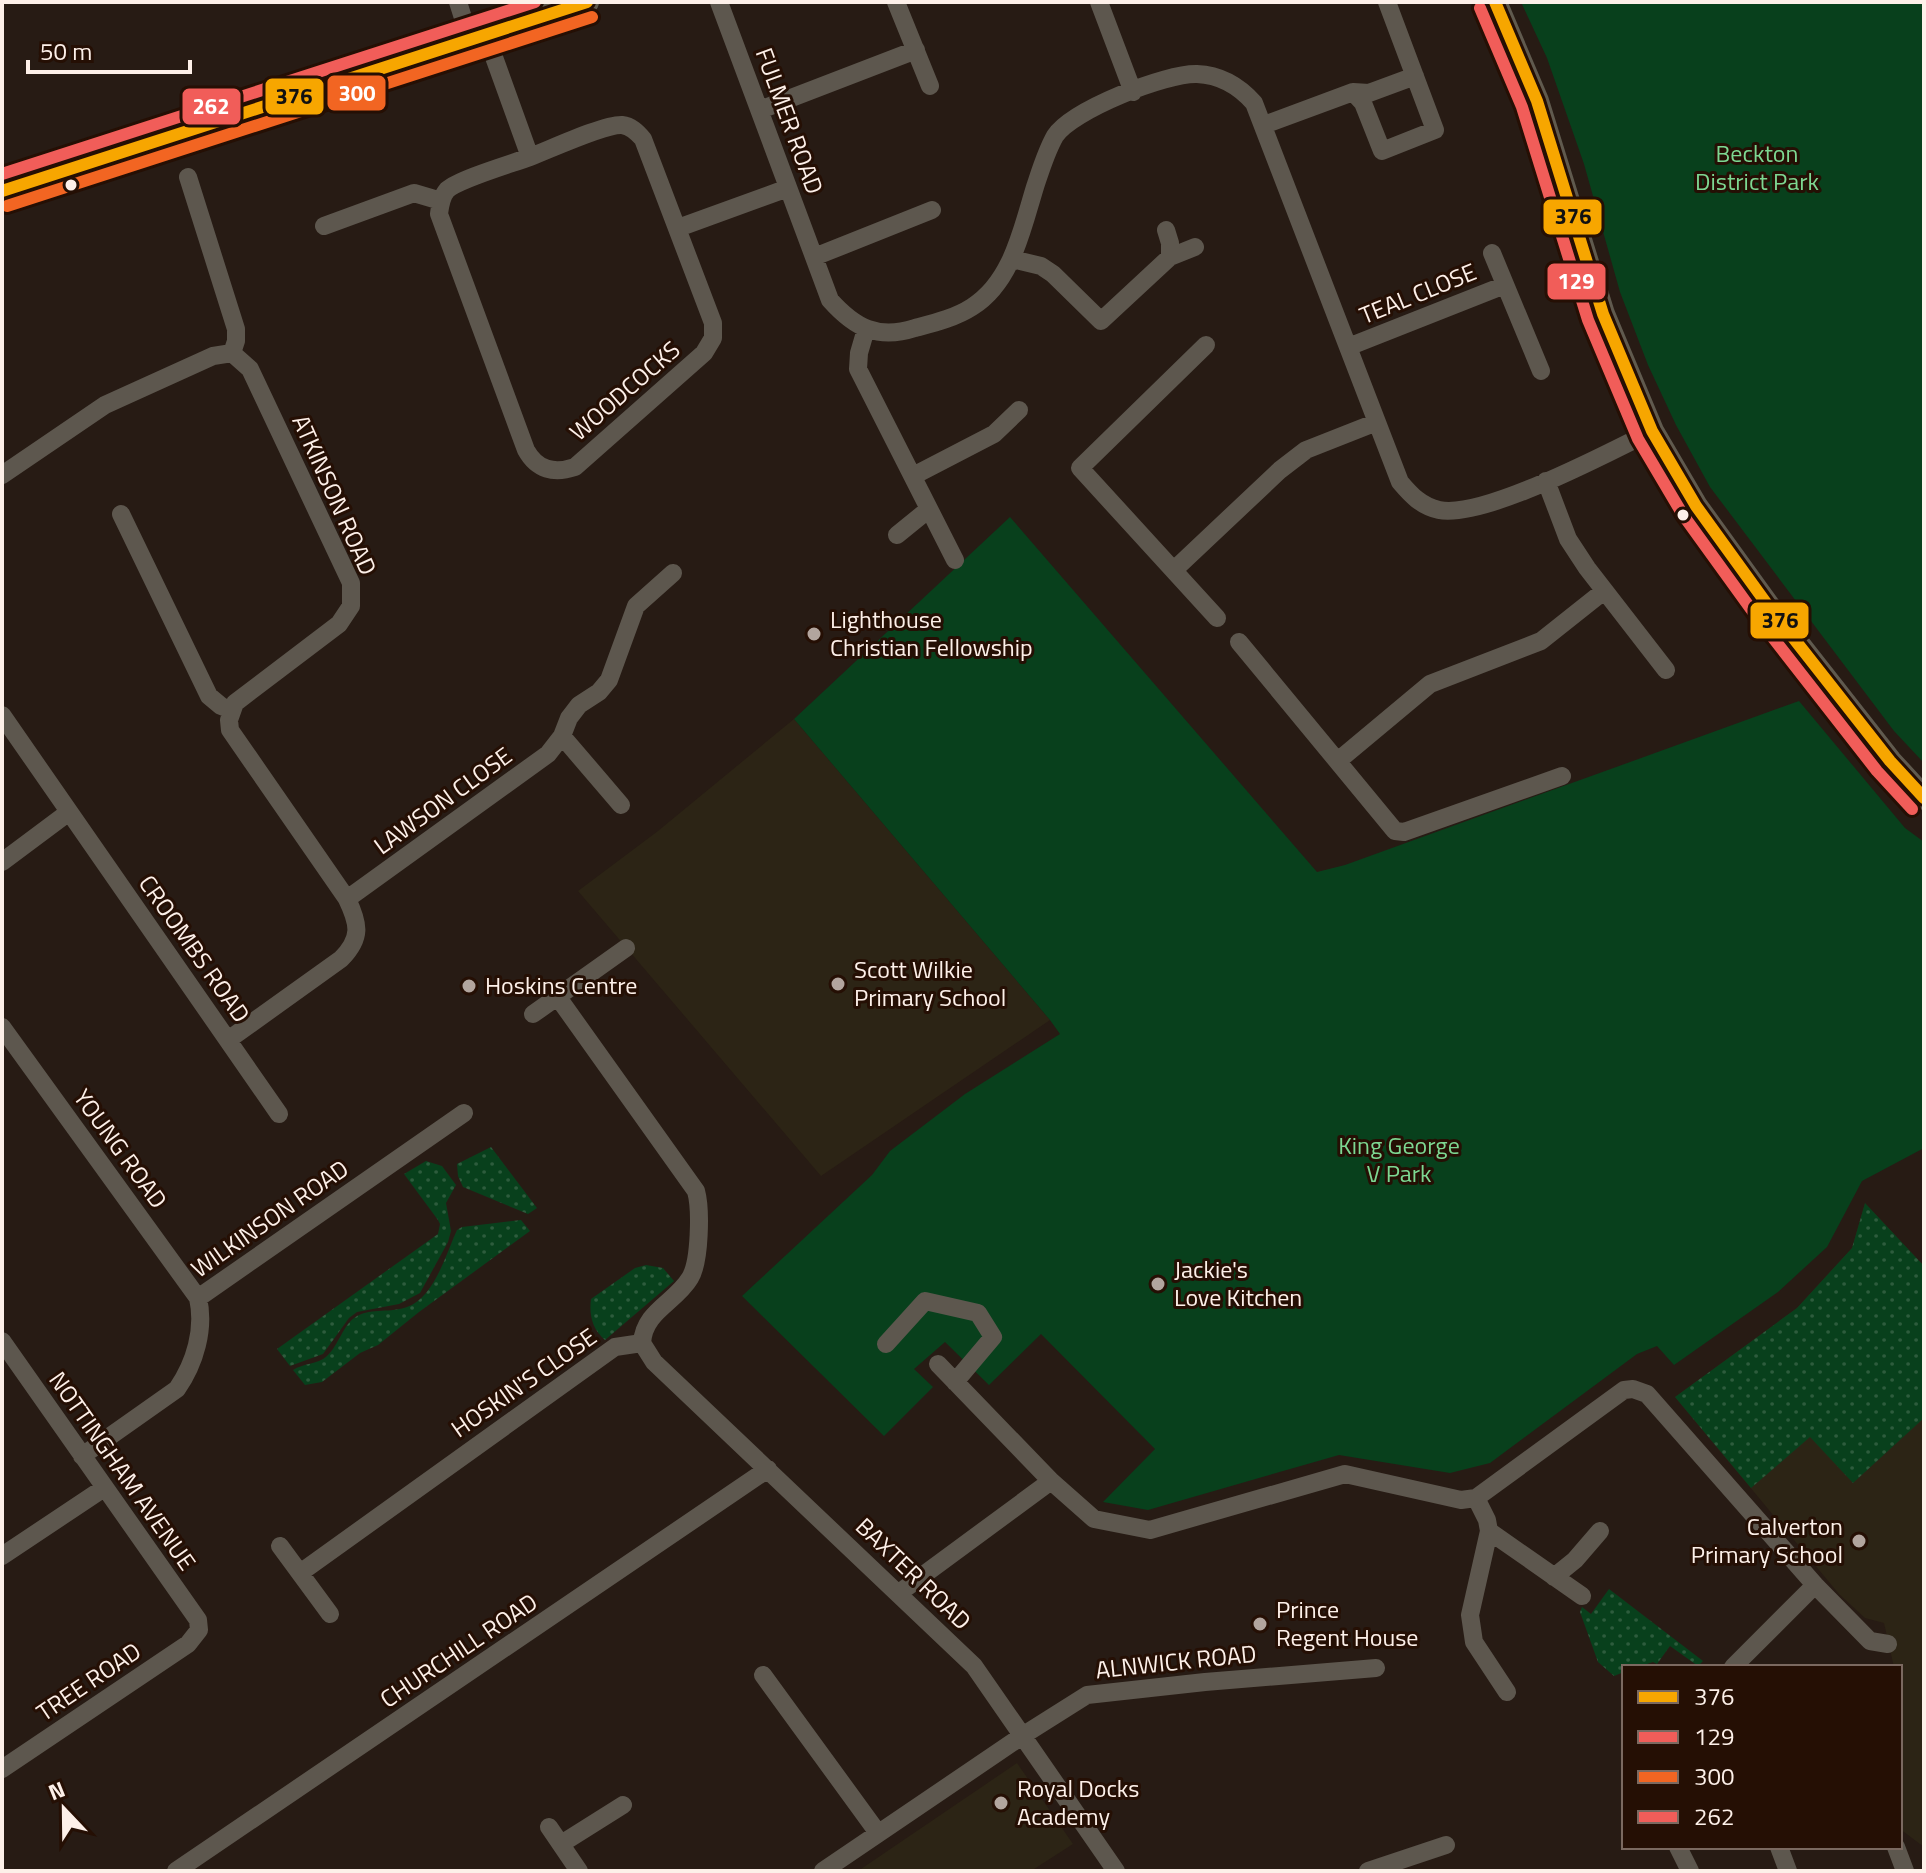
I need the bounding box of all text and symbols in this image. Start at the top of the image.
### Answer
scale bar [28,24,190,74]
text: 50 m [40,33,92,69]
street label: FULMER ROAD [747,43,833,199]
line badge: 300 [326,74,387,112]
text: 300 [339,76,375,110]
line badge: 376 [264,77,325,116]
text: 376 [276,79,312,113]
line badge: 262 [181,87,242,126]
text: 262 [193,89,229,123]
park label: Beckton District Park [1695,135,1819,199]
unlabelled marker [63,177,79,193]
line badge: 376 [1542,198,1603,236]
text: 376 [1555,199,1591,233]
street label: TEAL CLOSE [1354,253,1481,333]
line badge: 129 [1546,262,1607,301]
text: 129 [1558,264,1594,298]
street label: WOODCOCKS [561,332,688,449]
street label: ATKINSON ROAD [283,409,386,581]
unlabelled marker [1675,507,1691,523]
place label: Lighthouse Christian Fellowship [830,601,1033,665]
line badge: 376 [1749,601,1810,640]
text: 376 [1762,603,1798,637]
marker: Lighthouse Christian Fellowship [805,625,823,643]
street label: LAWSON CLOSE [366,738,519,863]
street label: CROOMBS ROAD [130,867,259,1030]
place label: Scott Wilkie Primary School [854,951,1006,1015]
place label: Hoskins Centre [485,967,637,1003]
marker: Scott Wilkie Primary School [829,975,847,993]
marker: Hoskins Centre [460,977,478,995]
street label: YOUNG ROAD [65,1081,176,1216]
park label: King George V Park [1338,1127,1460,1191]
street label: WILKINSON ROAD [183,1150,355,1286]
place label: Jackie's Love Kitchen [1174,1251,1302,1315]
marker: Jackie's Love Kitchen [1149,1275,1167,1293]
street label: HOSKIN'S CLOSE [443,1319,604,1446]
street label: NOTTINGHAM AVENUE [41,1364,205,1577]
place label: Calverton Primary School [1691,1508,1843,1572]
street label: BAXTER ROAD [848,1509,980,1638]
marker: Calverton Primary School [1850,1532,1868,1550]
street label: CHURCHILL ROAD [372,1584,544,1716]
place label: Prince Regent House [1276,1591,1418,1655]
marker: Prince Regent House [1251,1615,1269,1633]
street label: TREE ROAD [29,1633,148,1729]
street label: ALNWICK ROAD [1094,1635,1258,1687]
legend [1622,1665,1902,1849]
text: 376 [1694,1678,1734,1714]
text: 129 [1694,1718,1734,1754]
text: 300 [1694,1758,1734,1794]
north arrow [24,1769,104,1849]
place label: Royal Docks Academy [1017,1770,1140,1834]
text: N [43,1772,70,1809]
marker: Royal Docks Academy [992,1794,1010,1812]
text: 262 [1694,1798,1734,1834]

